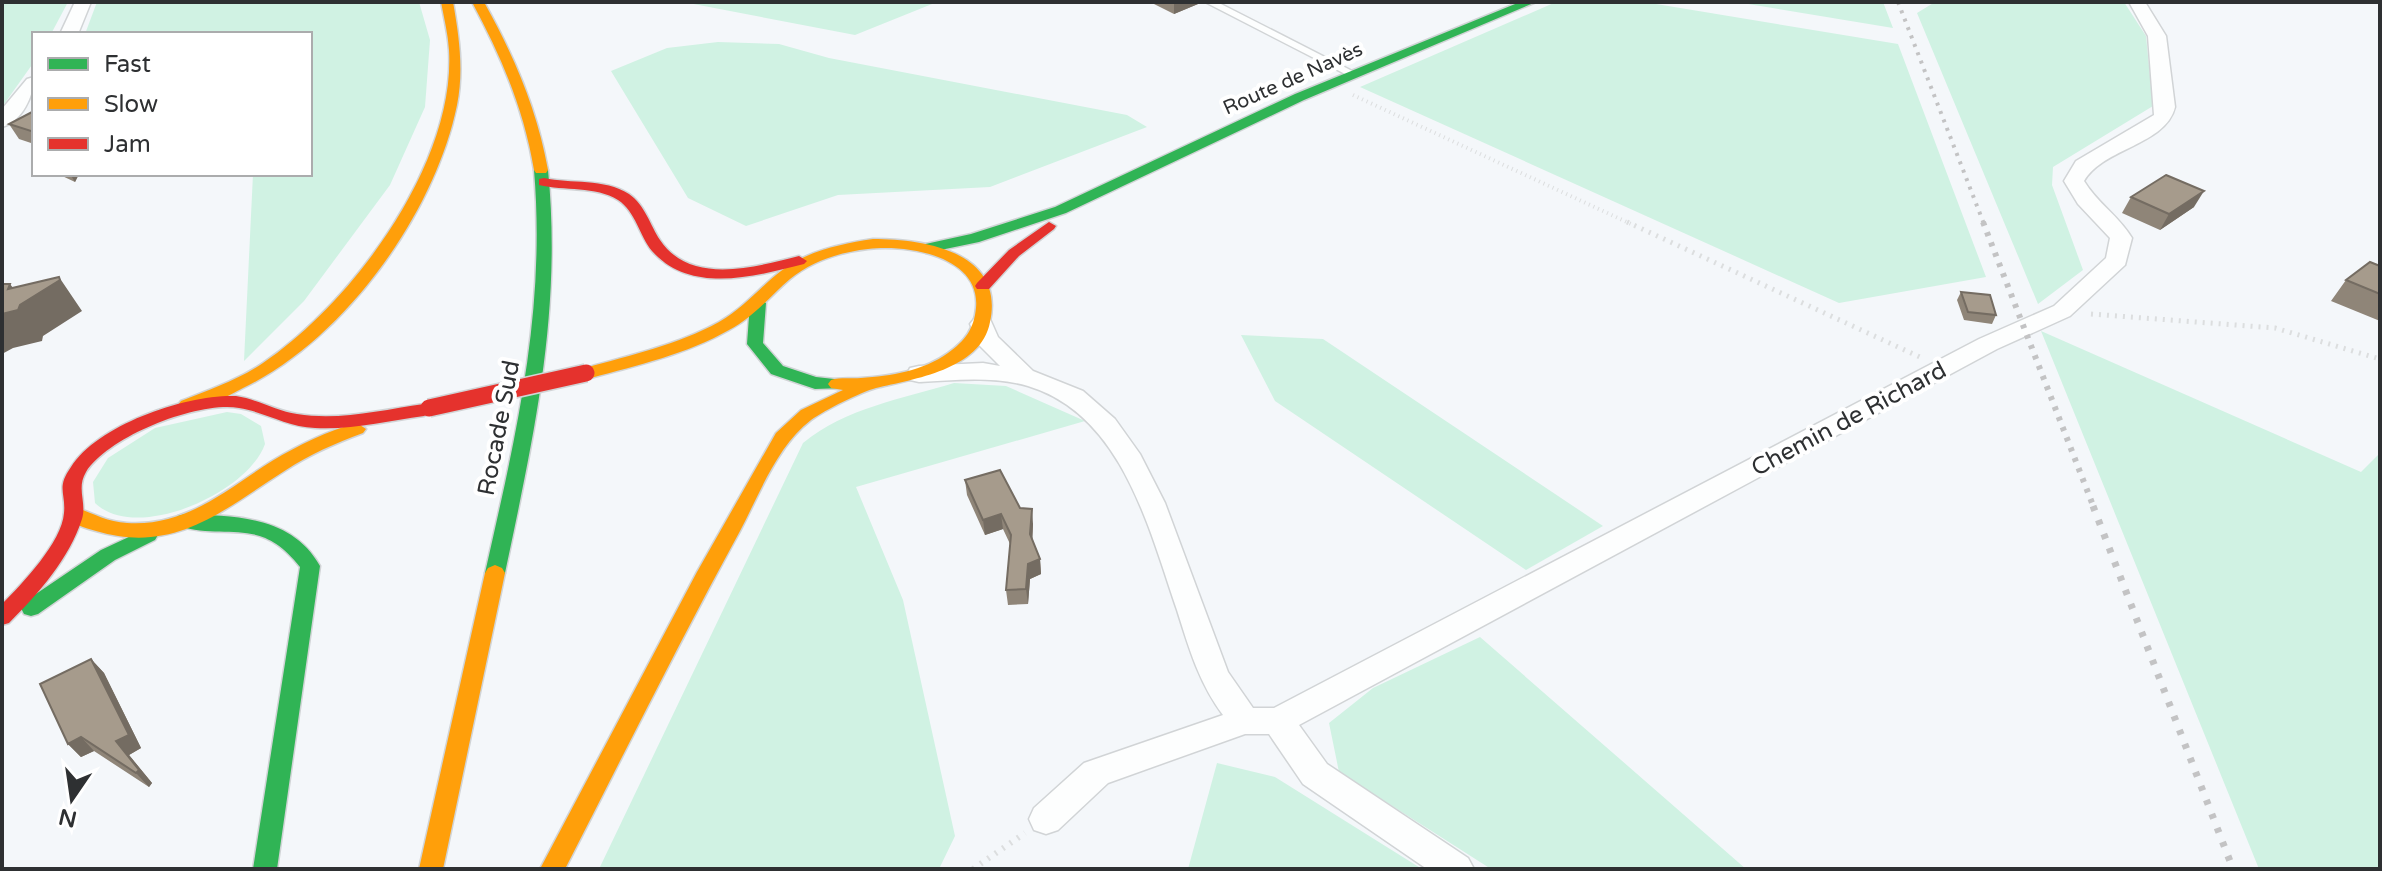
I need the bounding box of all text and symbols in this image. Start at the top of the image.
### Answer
legend [32,32,312,176]
street label: Route de Navès [1219,37,1367,121]
text: Fast [104,50,151,79]
text: Slow [104,90,158,119]
text: Jam [104,130,151,159]
street label: Chemin de Richard [1747,355,1951,483]
street label: Rocade Sud [472,358,526,498]
north arrow [32,759,112,839]
text: N [56,803,79,832]

